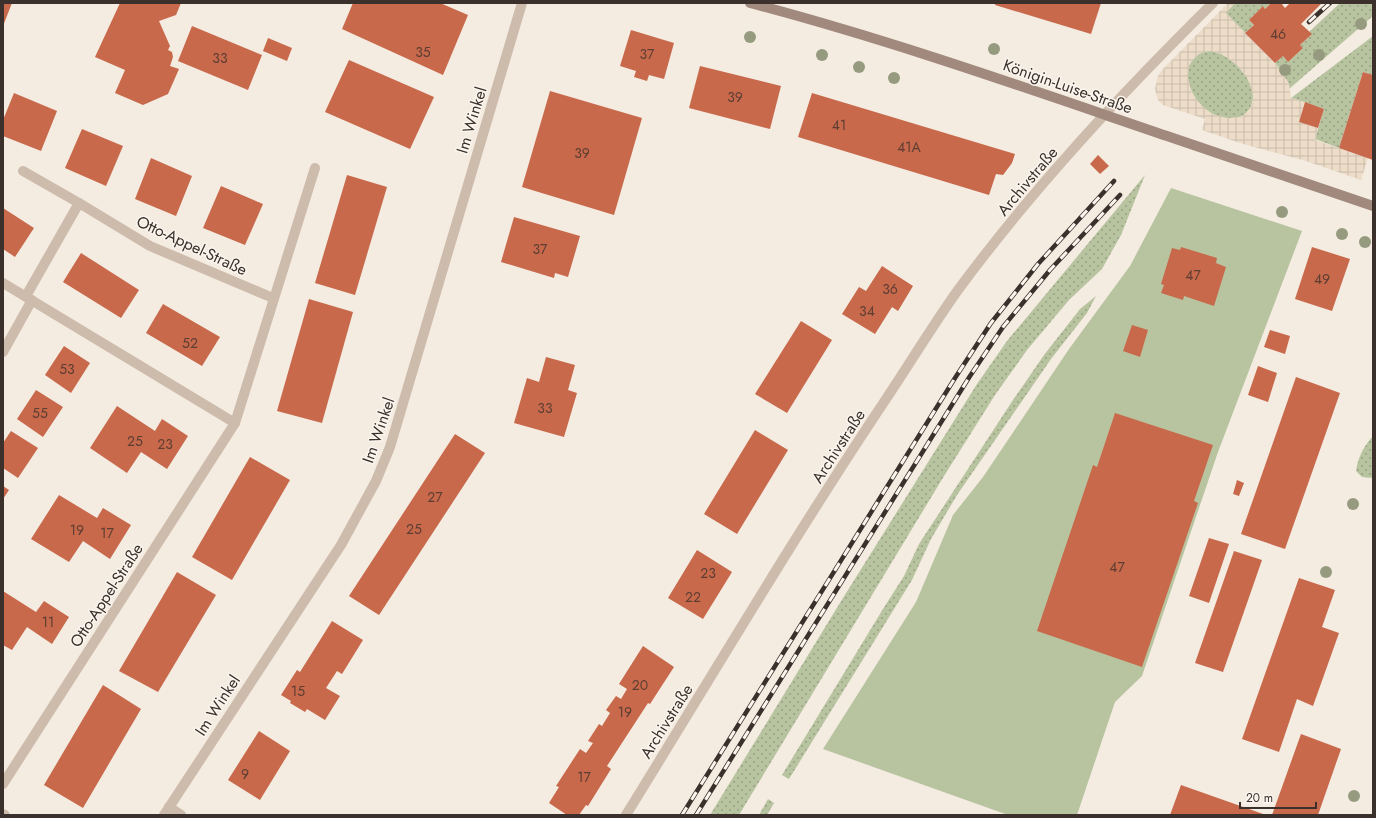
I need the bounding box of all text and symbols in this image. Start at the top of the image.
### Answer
house number: 46 [1270,24,1286,44]
house number: 35 [415,42,431,62]
house number: 37 [640,44,655,64]
house number: 33 [212,48,228,68]
street label: Königin-Luise-Straße [1000,54,1136,119]
street label: Im Winkel [450,84,492,156]
house number: 39 [727,87,743,107]
house number: 41 [832,115,846,135]
house number: 41A [897,137,922,157]
street label: Archivstraße [992,142,1063,221]
house number: 39 [574,143,590,163]
street label: Otto-Appel-Straße [133,210,251,281]
house number: 37 [533,239,548,259]
house number: 47 [1185,265,1201,285]
house number: 49 [1314,269,1330,289]
house number: 36 [882,279,898,299]
house number: 34 [859,301,875,321]
house number: 52 [182,333,198,353]
house number: 53 [59,359,75,379]
street label: Im Winkel [356,394,400,466]
house number: 33 [537,398,553,418]
house number: 55 [32,403,48,423]
street label: Archivstraße [806,405,871,488]
house number: 25 [127,431,143,451]
house number: 23 [157,434,173,454]
house number: 27 [427,487,443,507]
house number: 25 [406,519,422,539]
house number: 19 [70,520,84,540]
house number: 17 [100,523,114,543]
street label: Otto-Appel-Straße [64,539,149,652]
house number: 47 [1109,557,1125,577]
house number: 23 [700,563,716,583]
house number: 22 [685,587,701,607]
house number: 11 [42,612,54,632]
street label: Im Winkel [189,670,246,740]
house number: 20 [632,675,648,695]
street label: Archivstraße [634,680,698,763]
house number: 15 [291,681,305,701]
house number: 19 [618,702,632,722]
house number: 9 [241,764,249,784]
house number: 17 [577,767,591,787]
scale bar [1240,784,1316,810]
text: 20 m [1246,789,1273,807]

